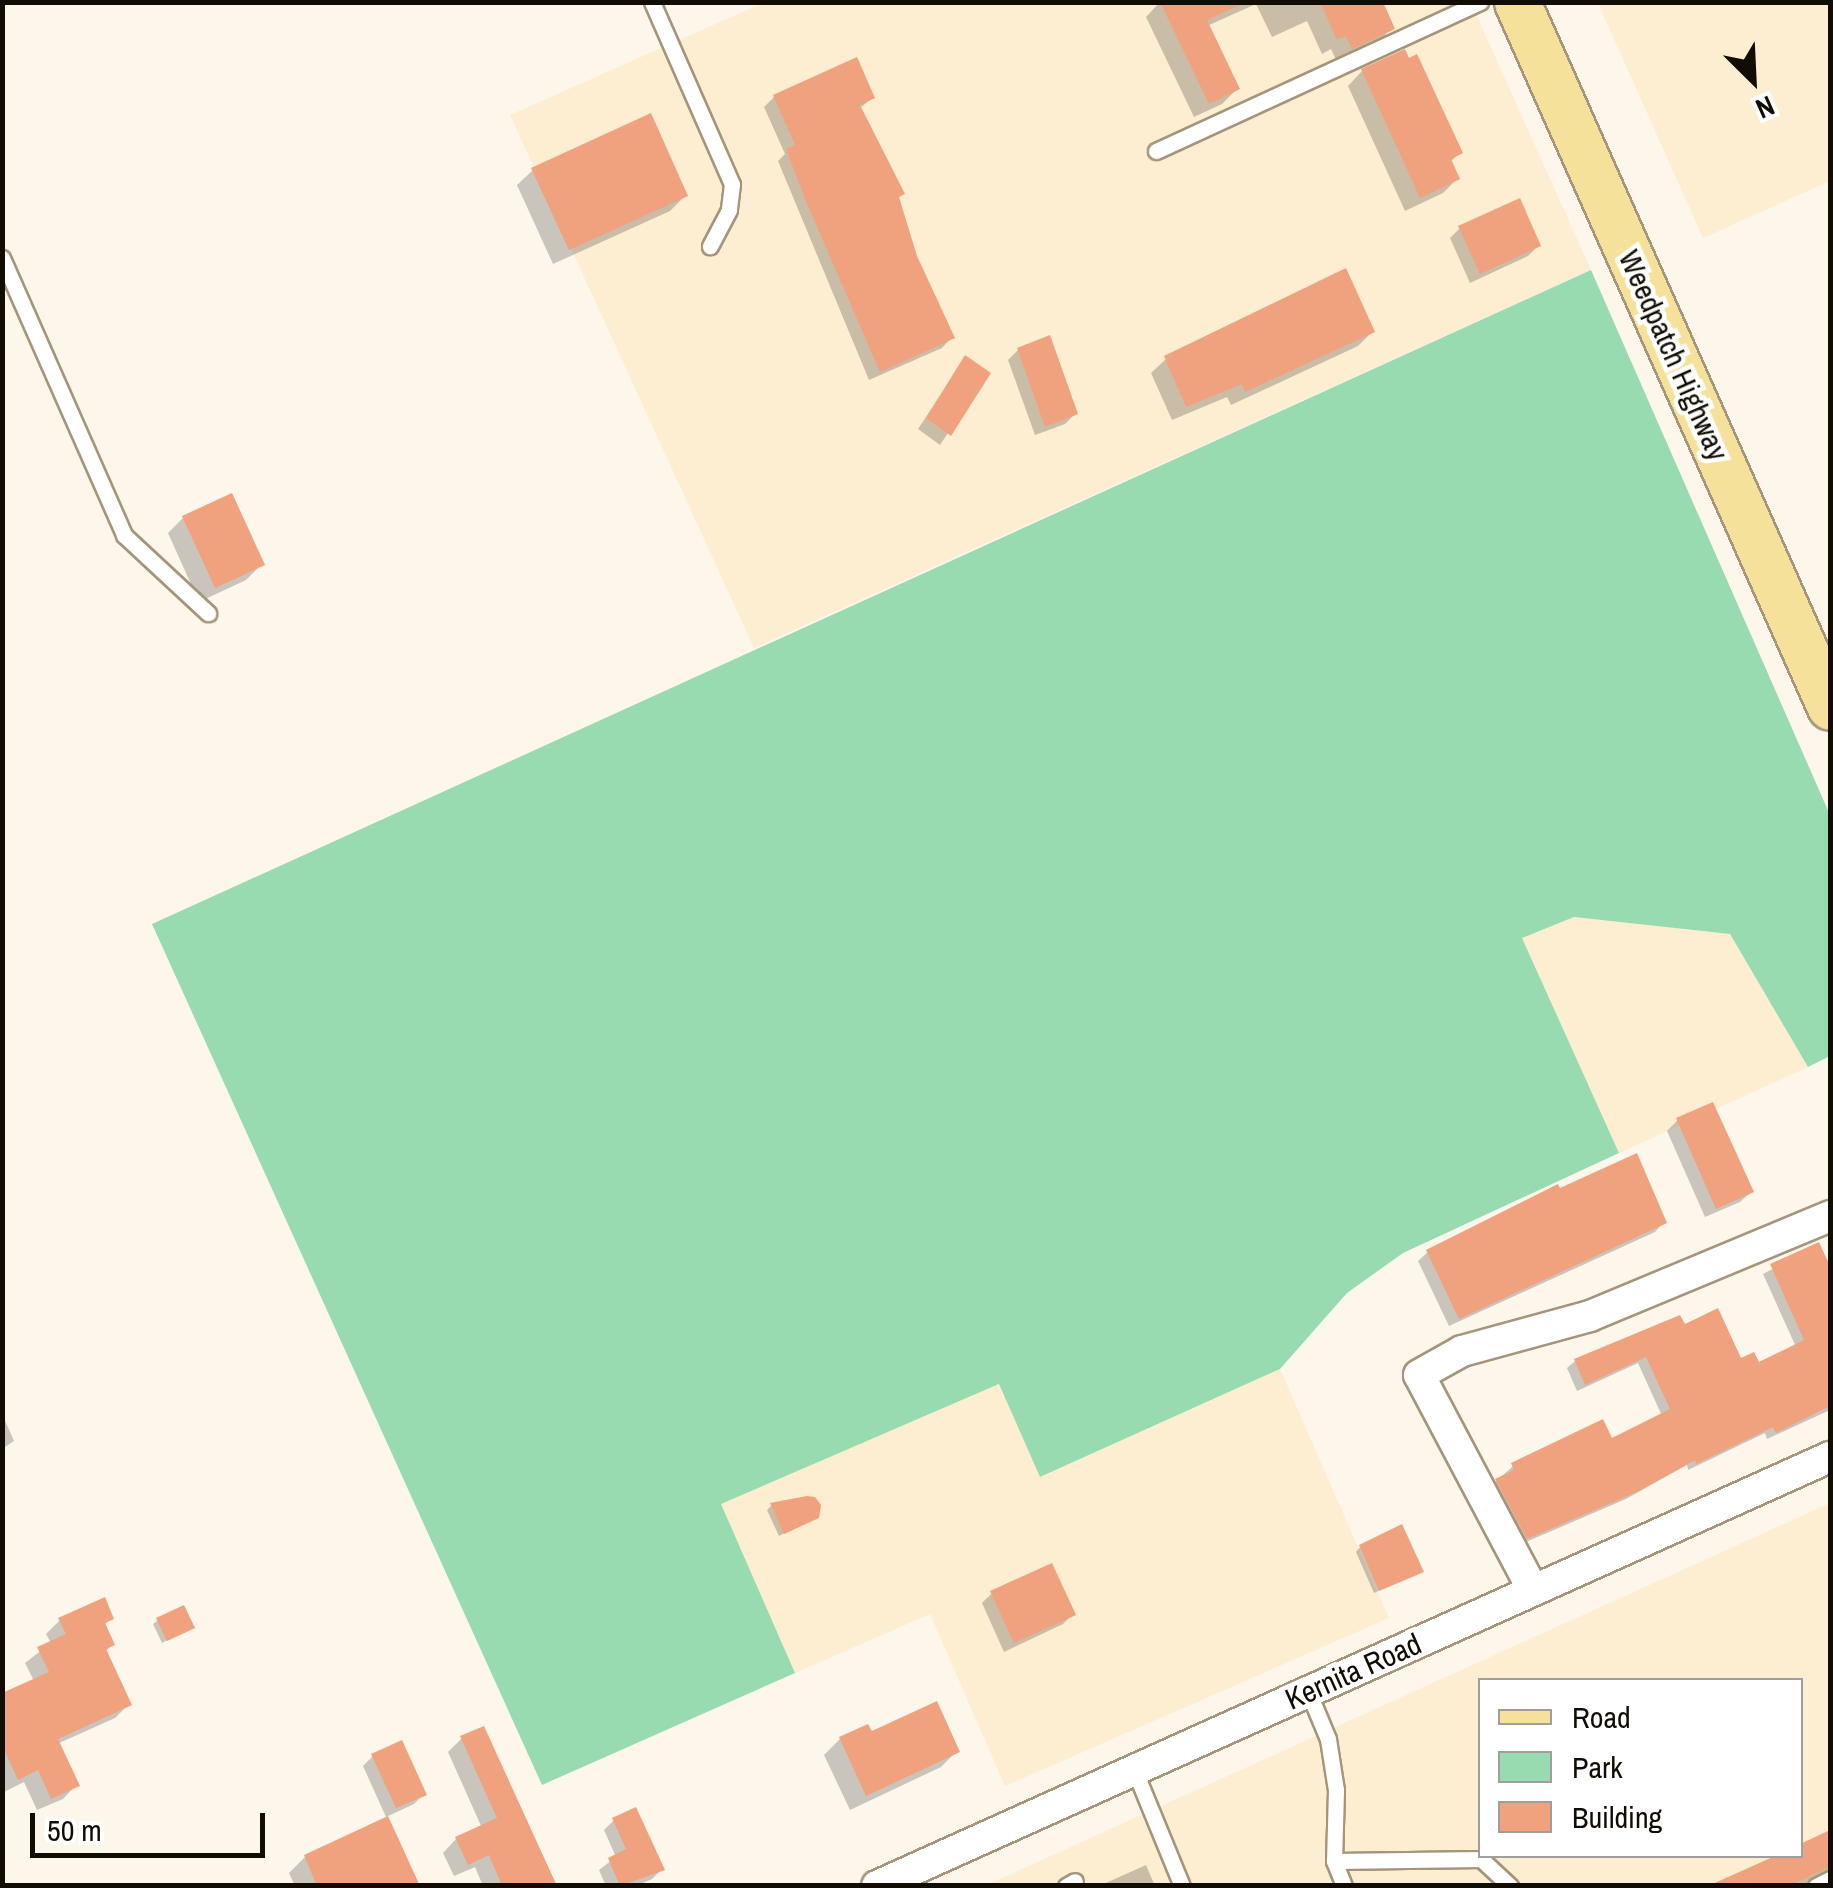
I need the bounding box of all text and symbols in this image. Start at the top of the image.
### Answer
north arrow [1703,30,1803,130]
text: N [1750,87,1781,128]
street label: Weedpatch Highway [1611,244,1737,466]
street label: Kernita Road [1279,1625,1427,1717]
legend [1478,1678,1803,1858]
text: Road [1572,1697,1631,1737]
text: Park [1572,1747,1623,1787]
scale bar [35,1793,270,1855]
text: Building [1572,1797,1662,1837]
text: 50 m [47,1810,102,1850]

